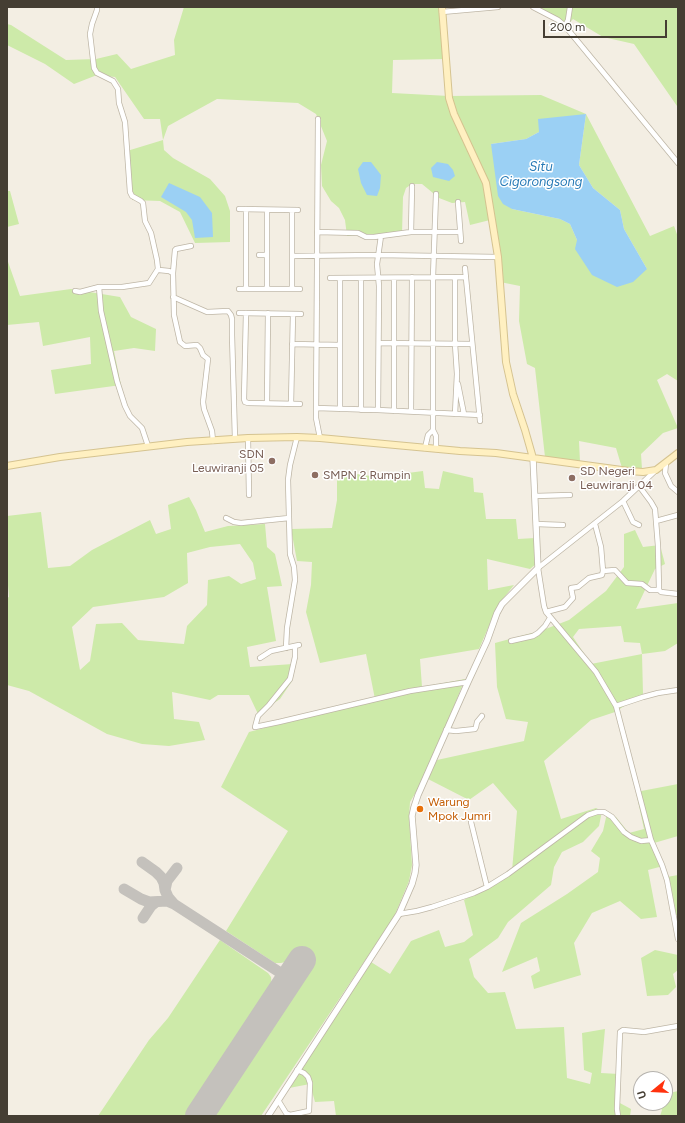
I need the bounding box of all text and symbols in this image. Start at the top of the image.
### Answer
scale bar [545,12,669,38]
text: 200 m [550,20,585,34]
water label: Situ Cigorongsong [500,159,582,190]
place label: SDN Leuwiranji 05 [192,447,264,475]
marker: SDN Leuwiranji 05 [267,456,277,466]
place label: SD Negeri Leuwiranji 04 [580,464,653,492]
place label: SMPN 2 Rumpin [323,468,410,482]
marker: SMPN 2 Rumpin [310,470,320,480]
marker: SD Negeri Leuwiranji 04 [567,473,577,483]
place label: Warung Mpok Jumri [428,795,491,823]
marker: Warung Mpok Jumri [415,804,425,814]
north arrow [633,1071,673,1111]
text: U [635,1089,649,1100]

